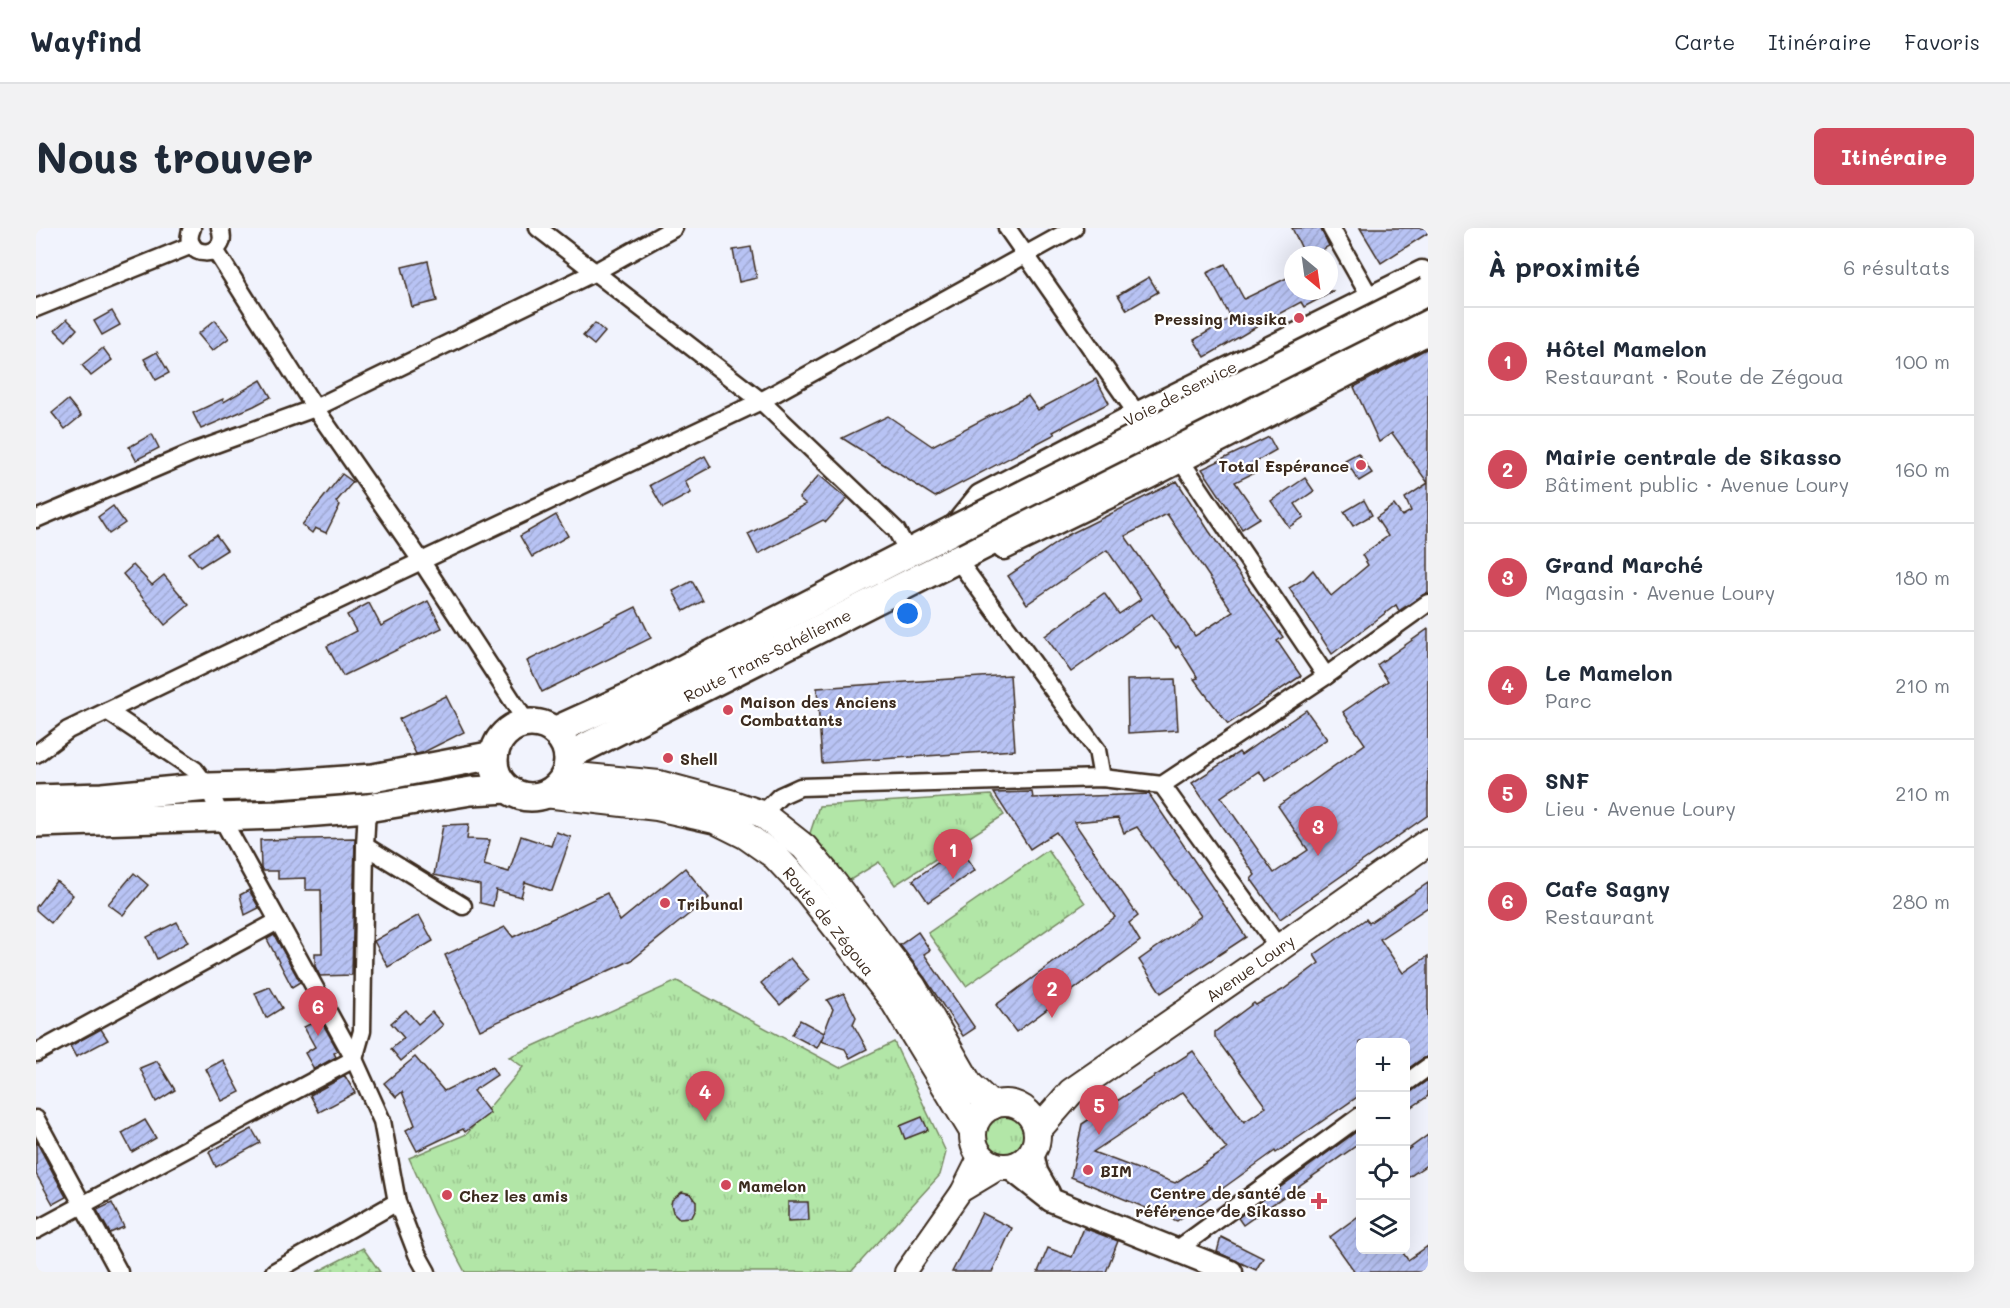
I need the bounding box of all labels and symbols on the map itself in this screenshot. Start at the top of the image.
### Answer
north arrow [1284,246,1338,300]
place label: Pressing Missika [1154,308,1287,329]
marker: Pressing Missika [1292,311,1306,325]
street label: Voie de Service [1120,355,1240,431]
place label: Total Espérance [1218,455,1349,476]
marker: Total Espérance [1354,458,1368,472]
your location [893,599,922,628]
street label: Route Trans-Sahélienne [680,604,854,706]
place label: Maison des Anciens Combattants [740,691,896,730]
marker: Maison des Anciens Combattants [721,703,735,717]
place label: Shell [680,748,718,769]
marker: Shell [661,751,675,765]
pin: 3 [1298,806,1338,856]
pin: 1 [934,830,972,879]
street label: Route de Zégoua [779,862,879,980]
place label: Tribunal [677,893,743,914]
marker: Tribunal [658,896,672,910]
street label: Avenue Loury [1202,930,1298,1006]
pin: 2 [1032,968,1072,1018]
pin: 6 [298,986,338,1036]
pin: 4 [686,1072,724,1121]
pin: 5 [1080,1086,1118,1135]
place label: BIM [1100,1160,1132,1181]
marker: BIM [1081,1163,1095,1177]
place label: Mamelon [738,1175,806,1196]
marker: Mamelon [719,1178,733,1192]
place label: Centre de santé de référence de Sikasso [1135,1182,1306,1221]
place label: Chez les amis [459,1185,568,1206]
marker: Chez les amis [440,1188,454,1202]
marker: Centre de santé de référence de Sikasso [1310,1192,1328,1210]

